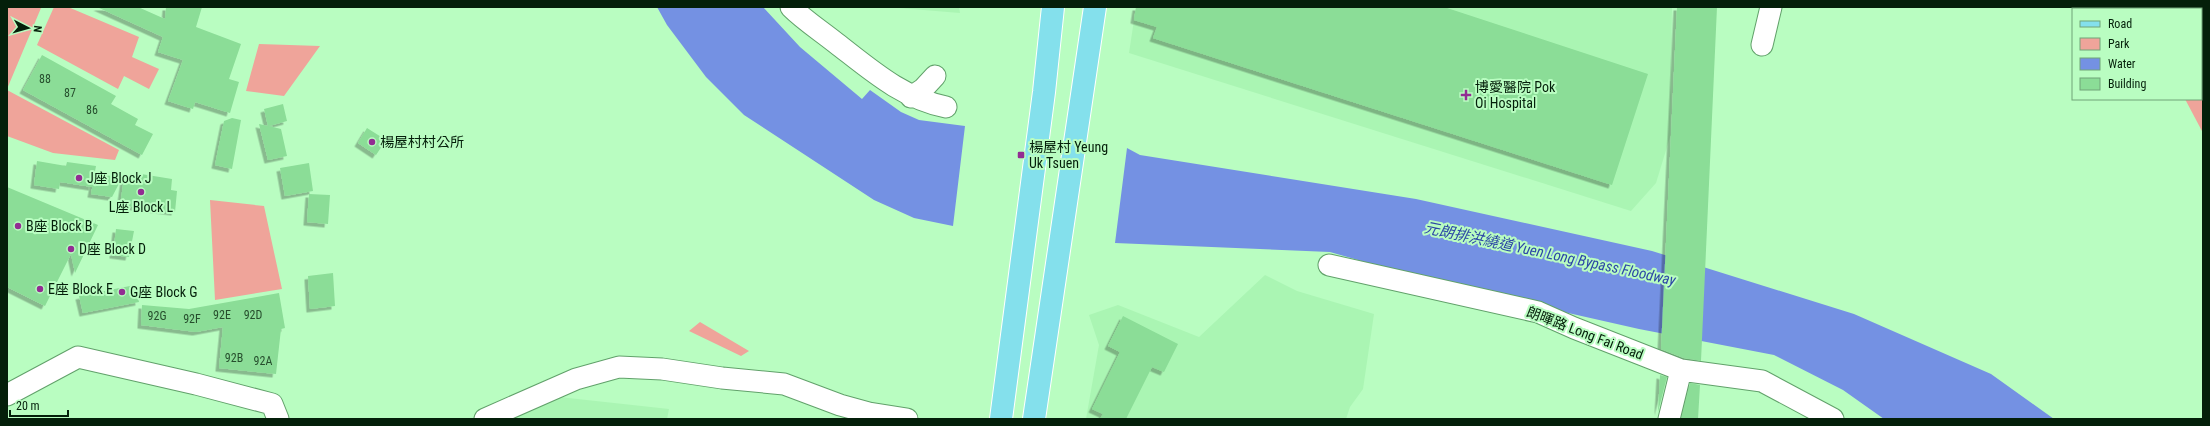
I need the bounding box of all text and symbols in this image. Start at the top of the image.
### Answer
north arrow [8,8,48,48]
legend [2072,8,2202,100]
text: Road [2108,17,2132,31]
text: N [31,25,44,33]
text: Park [2108,37,2130,51]
text: Water [2108,57,2136,71]
house number: 88 [39,72,51,86]
text: Building [2108,77,2146,91]
place label: 博愛醫院 Pok Oi Hospital [1475,79,1556,111]
house number: 87 [64,86,76,100]
marker: 博愛醫院 Pok Oi Hospital [1460,89,1472,101]
house number: 86 [86,103,98,117]
place label: 楊屋村村公所 [380,134,464,150]
marker: 楊屋村村公所 [367,137,377,147]
place label: 楊屋村 Yeung Uk Tsuen [1029,139,1108,171]
marker: 楊屋村 Yeung Uk Tsuen [1016,150,1026,160]
place label: J座 Block J [87,170,152,186]
marker: J座 Block J [74,173,84,183]
marker: L座 Block L [136,187,146,197]
place label: L座 Block L [109,199,174,215]
place label: B座 Block B [26,218,92,234]
water label: 元朗排洪繞道 Yuen Long Bypass Floodway [1423,219,1678,290]
marker: B座 Block B [13,221,23,231]
place label: D座 Block D [79,241,146,257]
marker: D座 Block D [66,244,76,254]
place label: E座 Block E [48,281,113,297]
marker: E座 Block E [35,284,45,294]
place label: G座 Block G [130,284,198,300]
marker: G座 Block G [117,287,127,297]
street label: 朗暉路 Long Fai Road [1524,303,1646,363]
house number: 92E [213,308,231,322]
house number: 92D [244,308,262,322]
house number: 92G [148,309,166,323]
house number: 92F [183,312,201,326]
house number: 92B [225,351,243,365]
house number: 92A [254,354,272,368]
scale bar [10,392,68,418]
text: 20 m [16,399,40,413]

